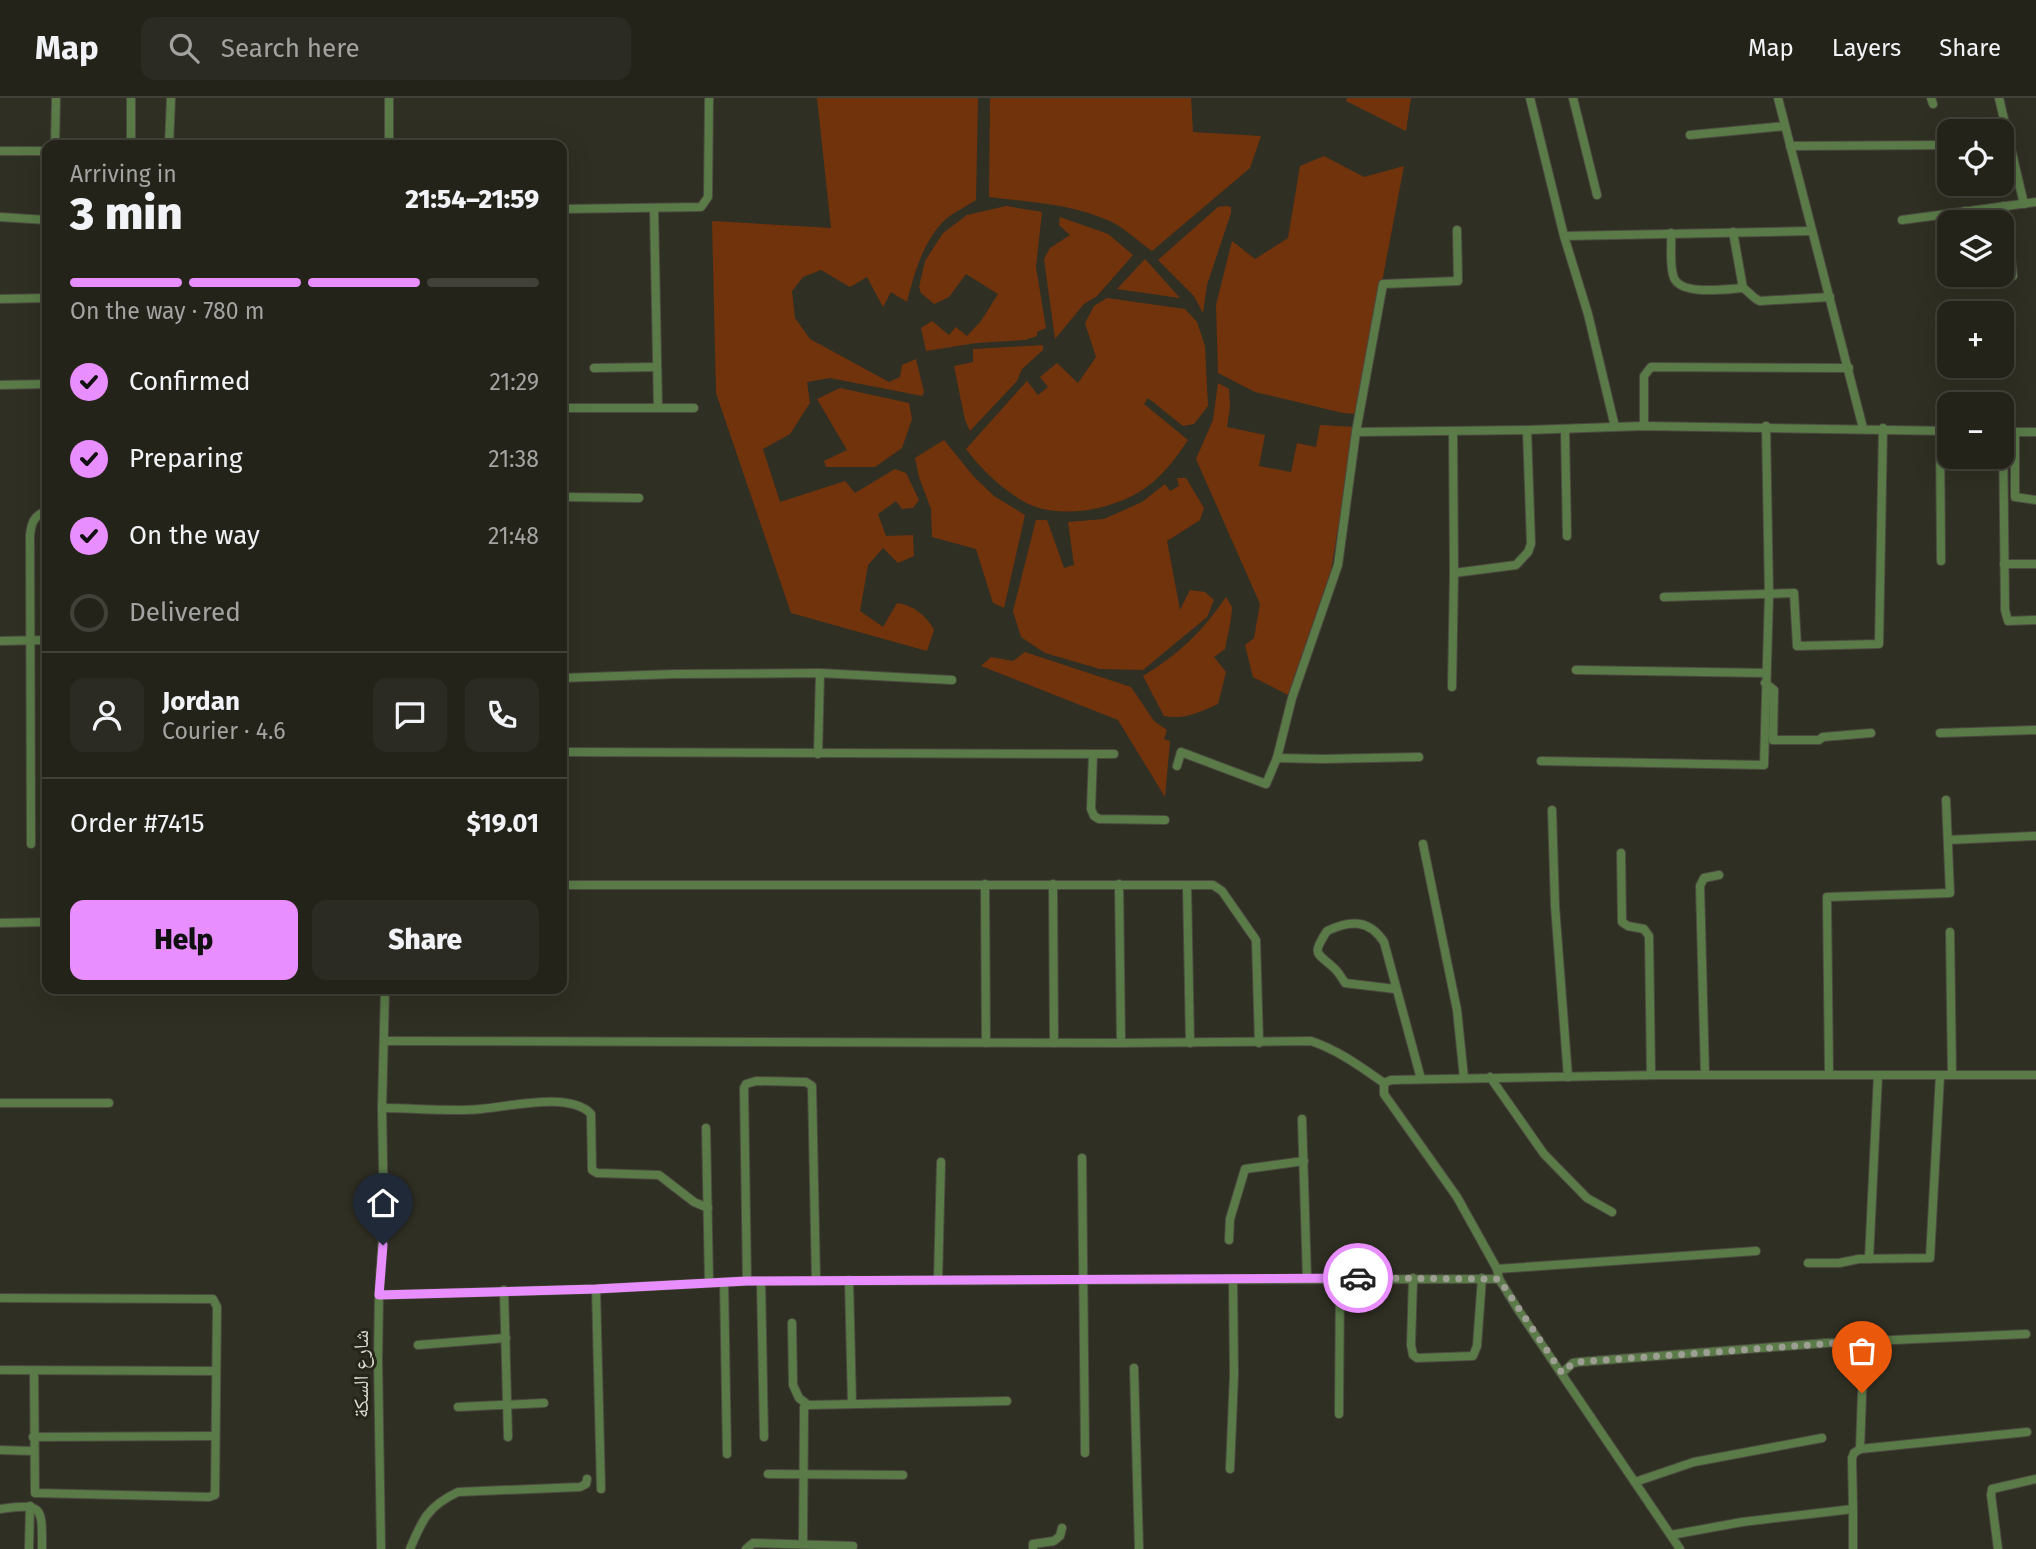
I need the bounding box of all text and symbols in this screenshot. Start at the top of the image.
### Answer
search box [141,17,631,80]
text: Map [35,28,99,68]
icon: search [165,29,203,67]
text: Search here [221,33,360,64]
text: Map [1748,34,1794,62]
text: Layers [1832,34,1901,62]
text: Share [1939,34,2001,62]
map controls [1937,119,2014,469]
button: locate [1937,119,2014,196]
text: Arriving in [70,160,177,188]
text: 21:54–21:59 [405,184,539,215]
text: 3 min [70,186,183,241]
button: layers [1937,210,2014,287]
text: On the way · 780 m [70,297,264,325]
button: + [1937,301,2014,378]
icon: check [70,363,108,401]
text: Confirmed [129,366,250,397]
text: 21:29 [489,368,539,396]
button: − [1937,392,2014,469]
icon: check [70,440,108,478]
text: Preparing [129,443,242,474]
text: 21:38 [488,445,539,473]
icon: check [70,517,108,555]
text: On the way [129,520,260,551]
text: 21:48 [488,522,539,550]
text: Delivered [129,597,241,628]
button: person [70,678,144,752]
button: chat [373,678,447,752]
button: phone [465,678,539,752]
text: Jordan [162,686,240,717]
text: Courier · 4.6 [162,717,286,745]
text: Order #7415 [70,808,205,839]
text: $19.01 [466,808,539,839]
button: Help [70,900,298,980]
button: Share [312,900,539,980]
pin [353,1173,413,1245]
icon: home [364,1184,402,1222]
courier [1323,1243,1393,1313]
icon: car [1339,1259,1377,1297]
pin [1832,1321,1892,1393]
street label: شارع السكة [348,1330,374,1418]
icon: bag [1843,1332,1881,1370]

